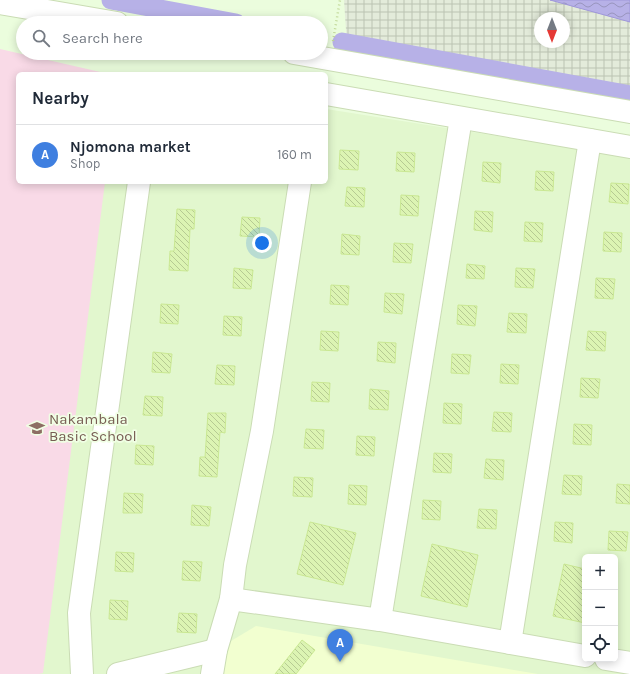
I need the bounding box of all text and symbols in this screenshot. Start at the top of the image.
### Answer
north arrow [534,12,570,48]
search box [16,16,328,60]
icon: search [30,27,52,49]
text: Search here [62,29,143,47]
text: Nearby [32,88,89,108]
text: Njomona market [70,138,191,156]
text: A [41,147,49,162]
text: 160 m [277,147,312,162]
text: Shop [70,156,100,171]
your location [252,233,272,253]
place label: Nakambala Basic School [49,410,137,445]
school or university icon: Nakambala Basic School [28,419,46,437]
map controls [582,554,618,662]
button: + [582,554,618,590]
button: − [582,590,618,626]
button: locate [582,626,618,662]
pin: A [327,629,353,662]

